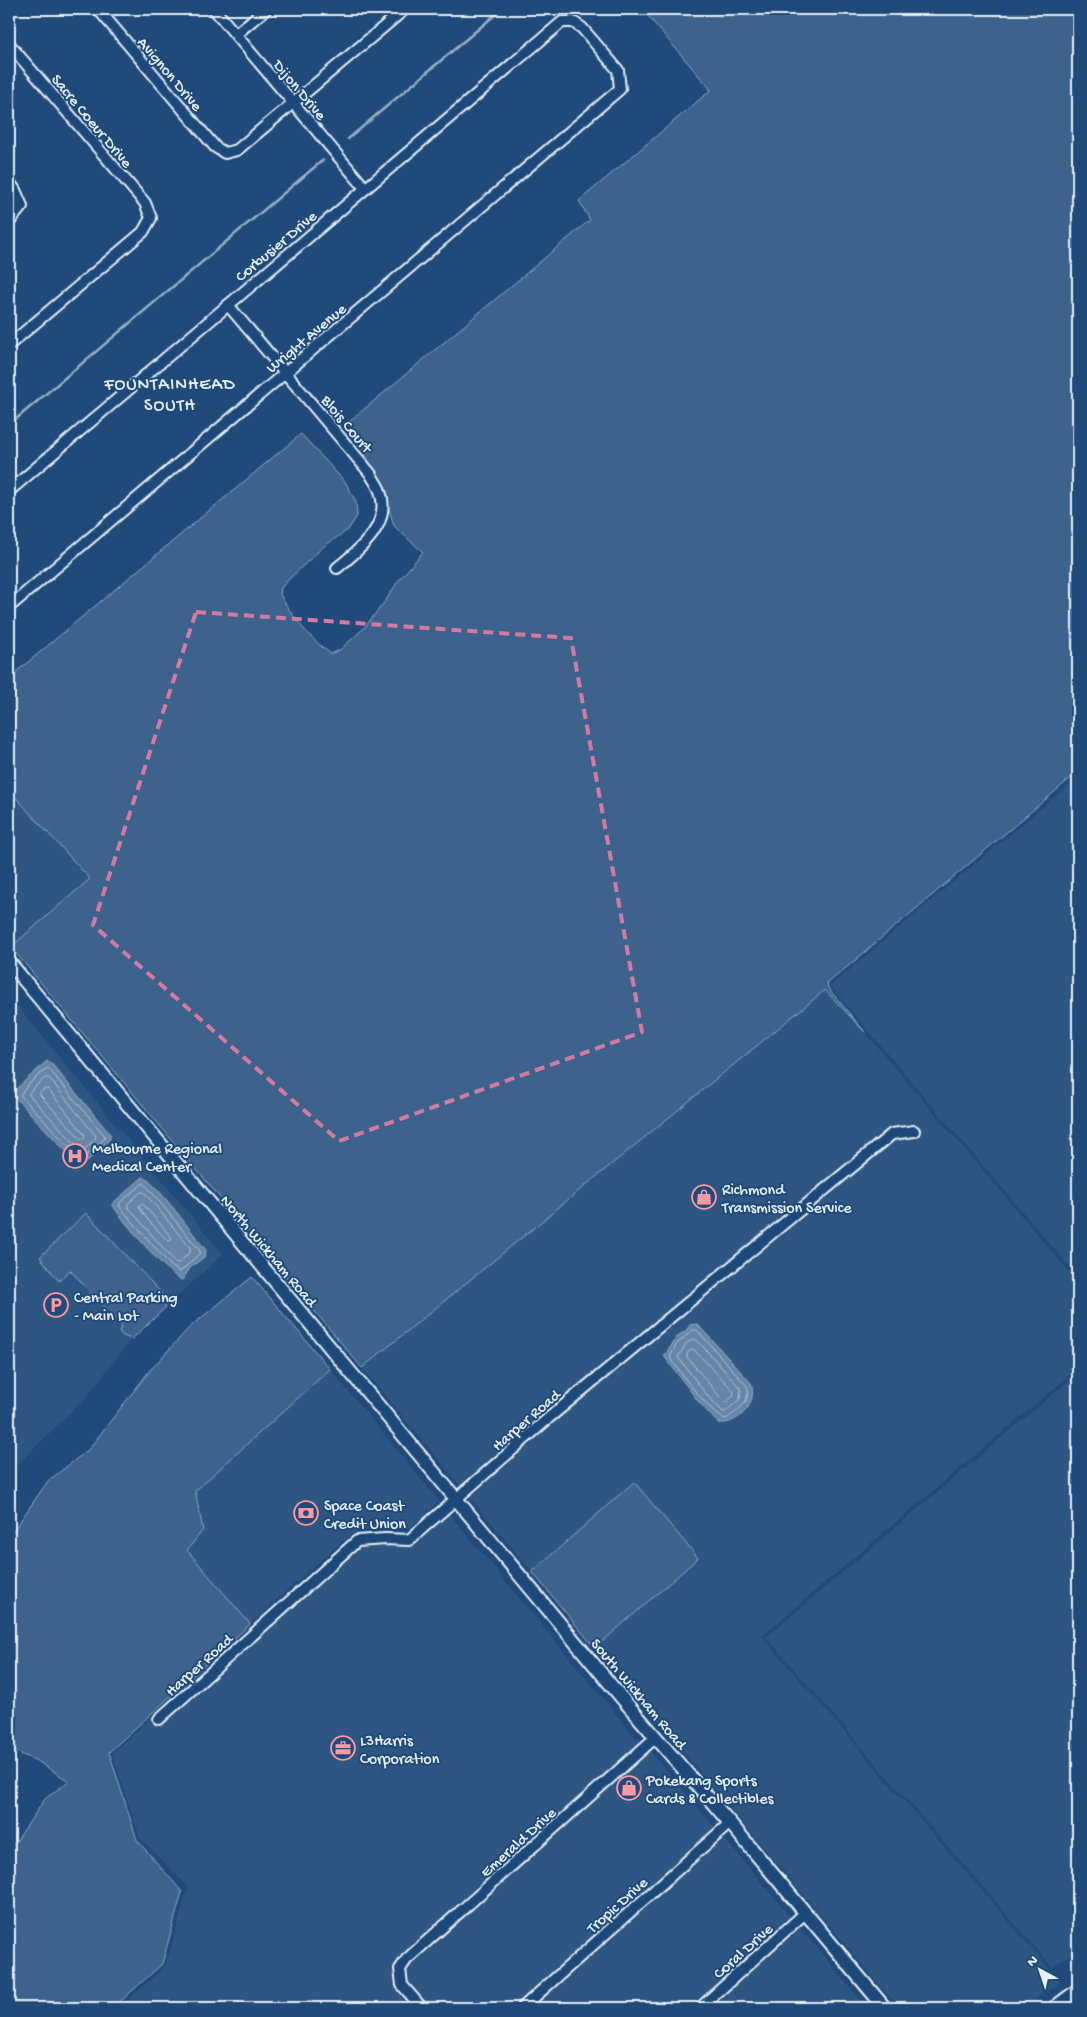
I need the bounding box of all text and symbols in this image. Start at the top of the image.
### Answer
street label: Avignon Drive [132,34,205,117]
street label: Dijon Drive [267,56,330,126]
street label: Sacre Coeur Drive [46,72,136,174]
street label: Corbusier Drive [233,208,322,287]
street label: Wright Avenue [263,300,352,379]
district label: FOUNTAINHEAD SOUTH [103,375,236,417]
street label: Blois Court [315,392,376,459]
place label: Melbourne Regional Medical Center [92,1141,222,1178]
hospital icon: Melbourne Regional Medical Center [62,1143,88,1169]
place label: Richmond Transmission Service [721,1182,852,1219]
shop icon: Richmond Transmission Service [691,1184,717,1210]
street label: North Wickham Road [215,1192,321,1313]
place label: Central Parking - Main Lot [74,1290,178,1327]
parking icon: Central Parking - Main Lot [43,1292,69,1318]
street label: Harper Road [489,1386,567,1456]
place label: Space Coast Credit Union [324,1498,406,1535]
bank icon: Space Coast Credit Union [293,1500,319,1526]
street label: Harper Road [163,1630,239,1702]
street label: South Wickham Road [585,1636,690,1756]
place label: L3Harris Corporation [360,1733,440,1770]
office icon: L3Harris Corporation [330,1735,356,1761]
place label: Pokekang Sports Cards & Collectibles [645,1773,774,1810]
shop icon: Pokekang Sports Cards & Collectibles [616,1775,642,1801]
street label: Emerald Drive [477,1804,562,1883]
street label: Tropic Drive [583,1874,653,1940]
street label: Coral Drive [711,1920,779,1984]
north arrow [1014,1944,1064,1994]
text: N [1024,1953,1042,1971]

